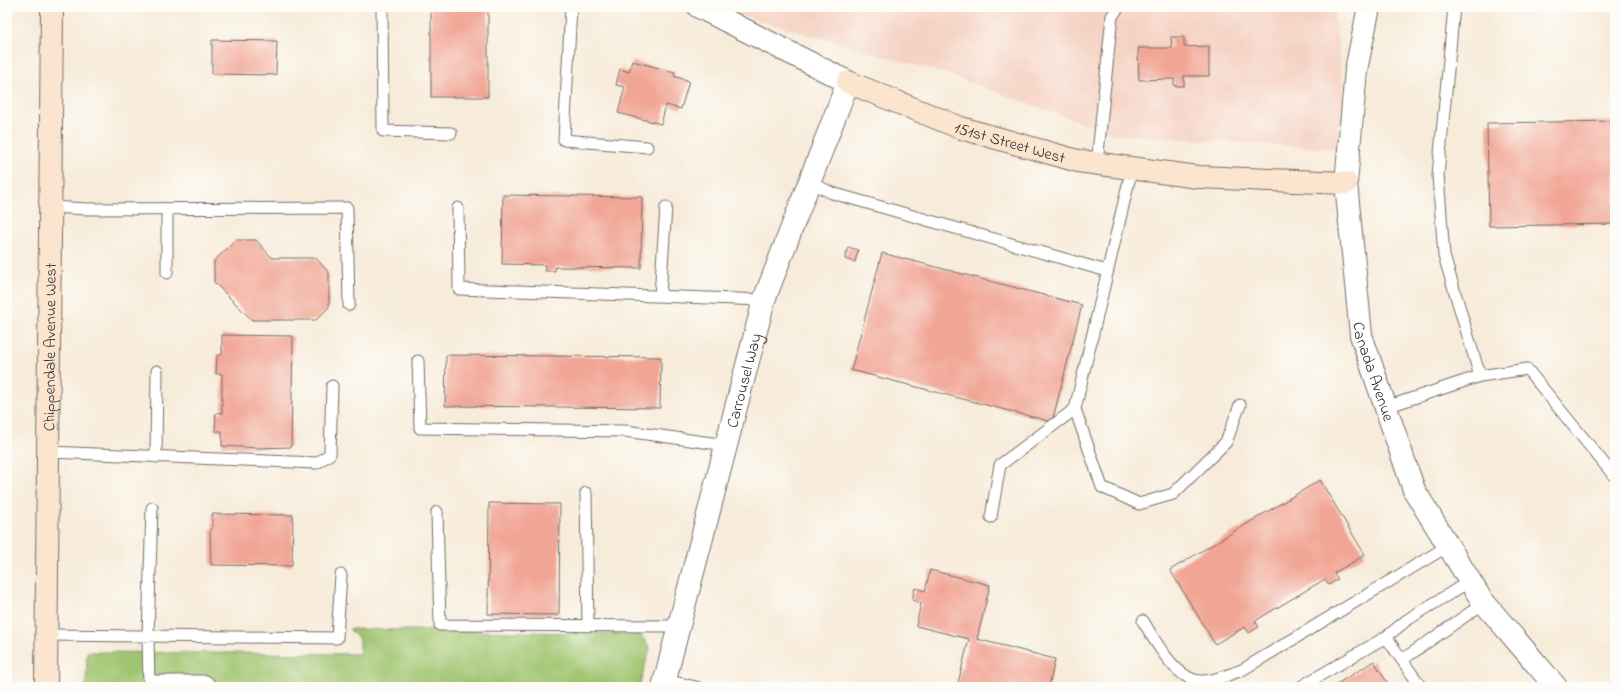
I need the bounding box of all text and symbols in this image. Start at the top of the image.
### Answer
street label: 151st Street West [950,116,1068,171]
street label: Chippendale Avenue West [38,262,64,431]
street label: Canada Avenue [1346,321,1400,426]
street label: Carrousel Way [721,331,769,431]

